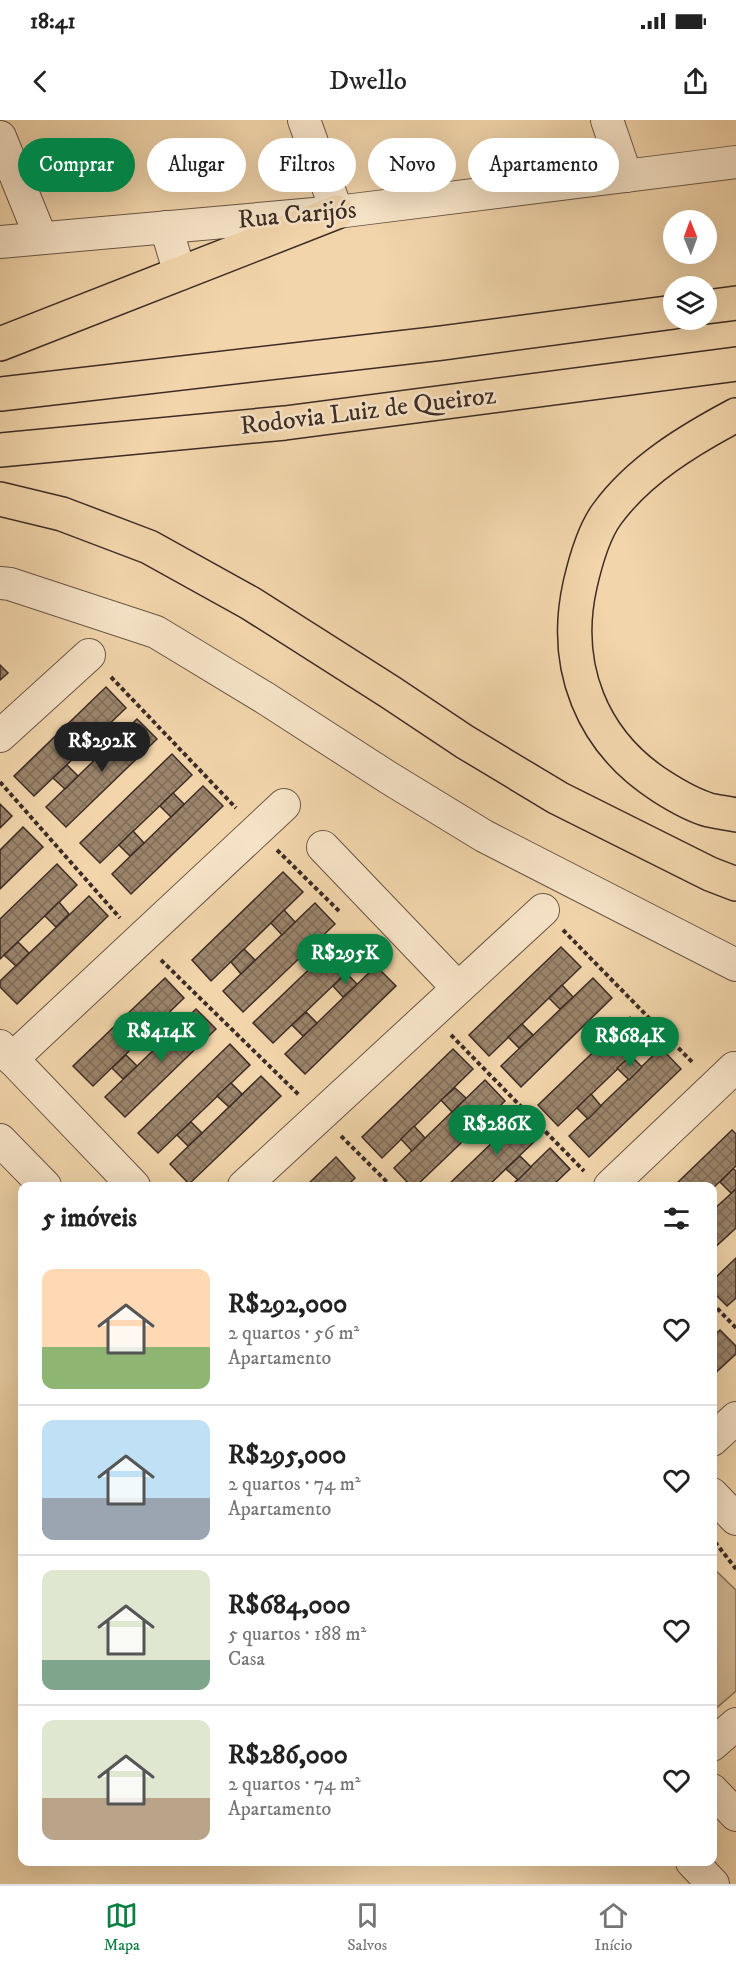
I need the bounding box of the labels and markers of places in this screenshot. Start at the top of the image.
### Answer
pin: R$292K [53,722,151,773]
pin: R$295K [296,934,394,985]
pin: R$414K [112,1012,210,1063]
pin: R$684K [581,1017,679,1068]
pin: R$286K [448,1105,546,1156]

